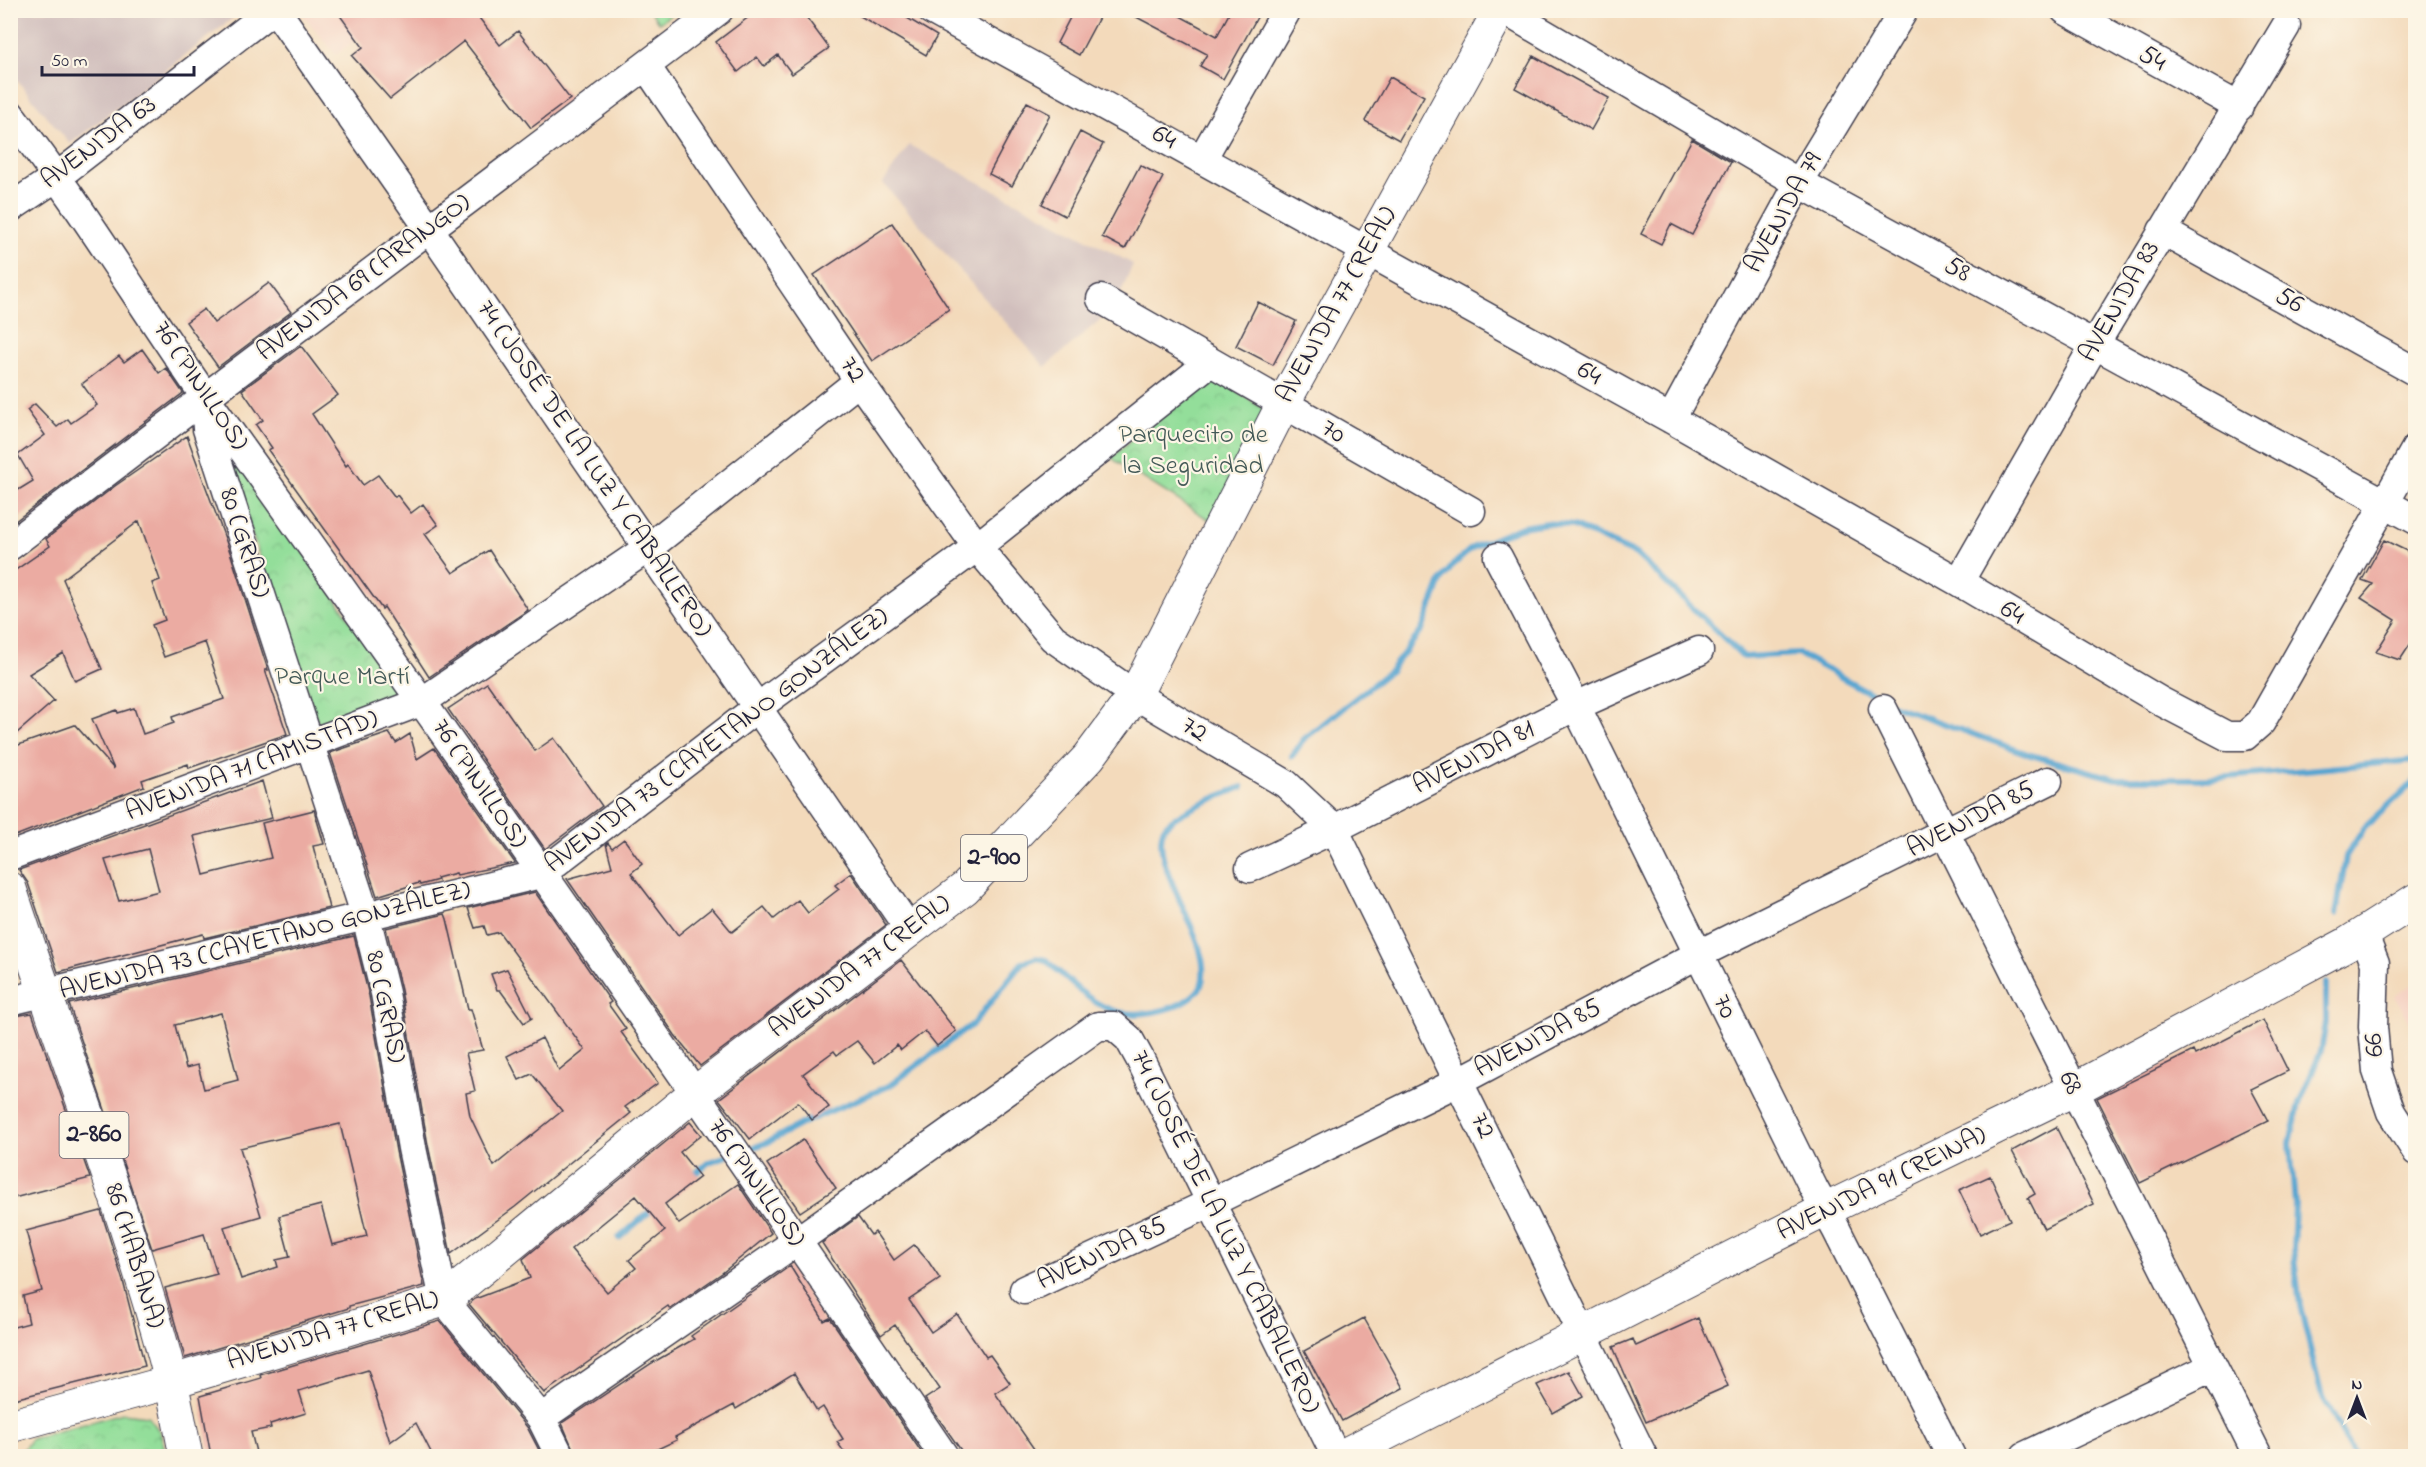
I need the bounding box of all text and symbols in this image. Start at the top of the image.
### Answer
street label: 54 [2131,36,2173,82]
scale bar [42,39,194,77]
text: 50 m [51,49,88,75]
street label: AVENIDA 63 [33,86,165,200]
street label: 64 [1144,115,1184,161]
street label: AVENIDA 79 [1735,146,1833,280]
street label: AVENIDA 69 (ARANGO) [249,184,480,372]
street label: AVENIDA 77 (REAL) [1267,199,1407,411]
street label: AVENIDA 83 [2069,234,2171,370]
street label: 58 [1936,247,1978,293]
street label: 56 [2268,277,2311,325]
street label: 74 (JOSÉ DE LA LUZ Y CABALLERO) [466,292,722,646]
street label: 76 (PINILLOS) [142,313,258,459]
street label: 72 [829,349,875,391]
street label: 64 [1569,351,1609,397]
street label: 70 [1313,409,1353,455]
park label: Parquecito de la Seguridad [1118,416,1269,486]
street label: 80 (GRAS) [208,483,280,603]
street label: 64 [1992,590,2032,636]
street label: AVENIDA 73 (CAYETANO GONZÁLEZ) [537,598,898,884]
park label: Parque Martí [274,658,410,697]
street label: AVENIDA 71 (AMISTAD) [120,700,384,832]
street label: 72 [1173,707,1215,753]
street label: 76 (PINILLOS) [421,711,537,857]
street label: AVENIDA 81 [1406,711,1542,805]
street label: AVENIDA 85 [1900,771,2042,869]
road number: 2-900 [961,835,1027,881]
street label: AVENIDA 73 (CAYETANO GONZÁLEZ) [55,871,475,1011]
street label: AVENIDA 77 (REAL) [761,885,960,1049]
street label: 80 (GRAS) [354,947,416,1067]
street label: 70 [1701,988,1747,1026]
street label: AVENIDA 85 [1467,989,1609,1089]
street label: 66 [2355,1031,2395,1059]
street label: 74 (JOSÉ DE LA LUZ Y CABALLERO) [1120,1044,1330,1420]
street label: 68 [2048,1064,2092,1102]
street label: 72 [1459,1106,1505,1146]
street label: 76 (PINILLOS) [697,1111,815,1255]
road number: 2-860 [60,1112,128,1158]
street label: AVENIDA 91 (REINA) [1771,1116,1993,1252]
street label: 86 (HABANA) [93,1179,175,1334]
street label: AVENIDA 85 [1031,1207,1173,1301]
street label: AVENIDA 77 (REAL) [222,1280,444,1382]
north arrow [2327,1368,2387,1428]
text: N [2352,1373,2363,1397]

